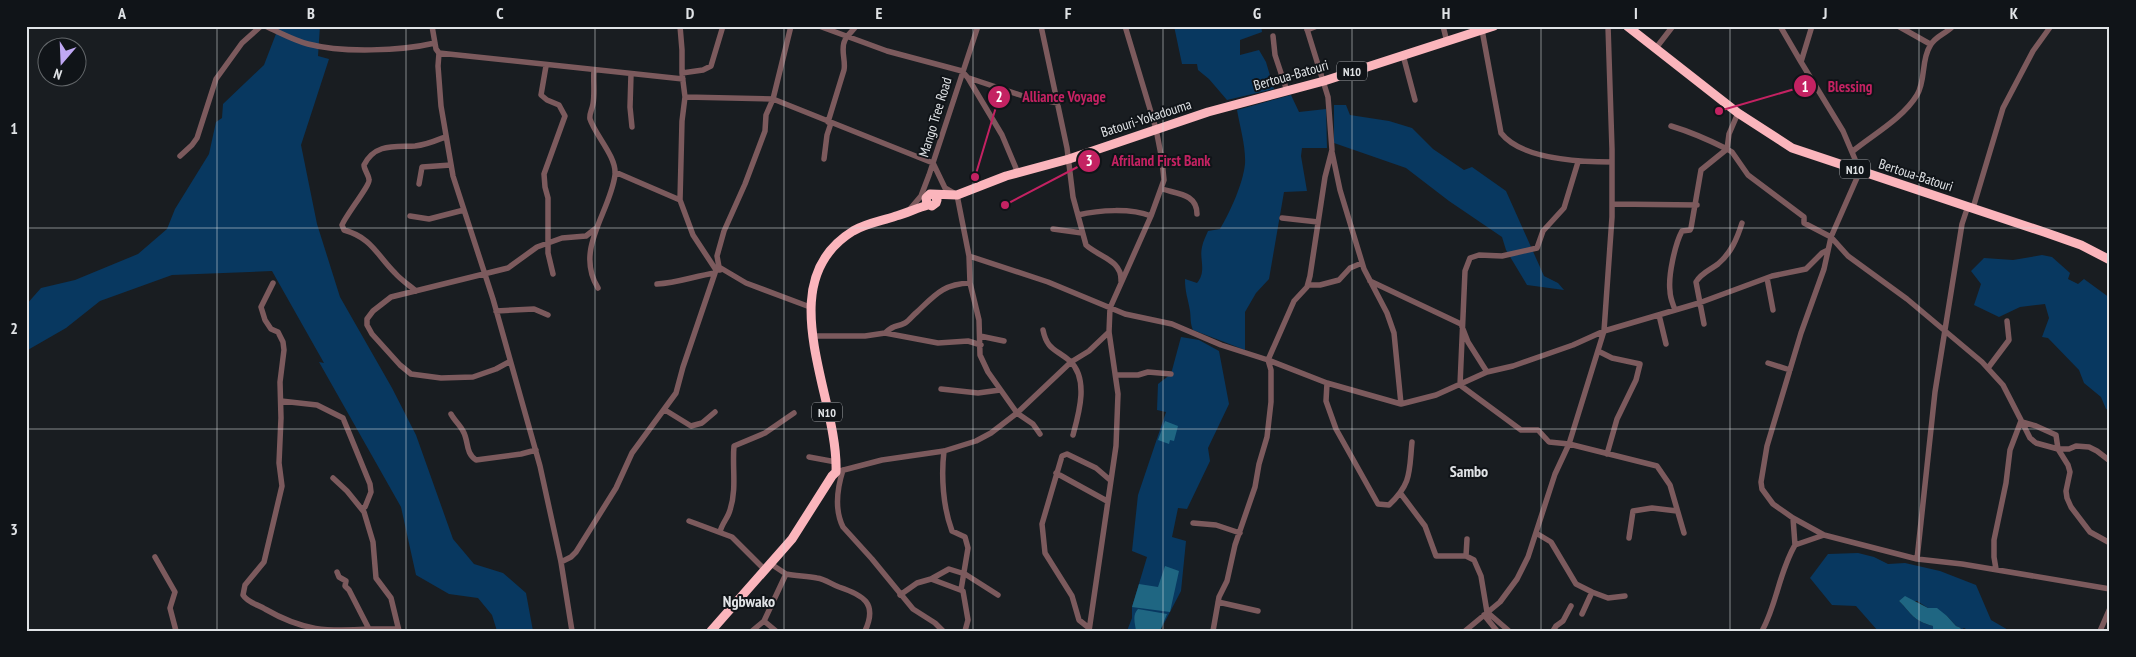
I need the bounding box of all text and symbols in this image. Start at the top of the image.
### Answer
text: A [117,3,127,23]
text: B [307,3,315,23]
text: C [496,3,504,23]
text: D [686,3,695,23]
text: E [876,3,883,23]
text: F [1065,3,1072,23]
text: G [1253,3,1261,23]
text: H [1442,3,1450,23]
text: I [1634,3,1638,23]
text: J [1822,3,1827,23]
text: K [2010,3,2019,23]
north arrow [38,38,88,88]
street label: Bertoua-Batouri [1252,56,1330,94]
road number: N10 [1337,61,1367,80]
text: N [51,65,64,84]
callout: Blessing [1793,71,1882,101]
street label: Mango Tree Road [914,75,956,159]
text: 1 [1801,77,1809,96]
text: Blessing [1828,77,1873,96]
callout: Alliance Voyage [987,82,1116,112]
text: 2 [995,87,1003,106]
text: Alliance Voyage [1021,87,1106,106]
street label: Batouri-Yokadouma [1098,95,1194,141]
text: 1 [10,118,18,138]
callout: Afriland First Bank [1077,146,1221,176]
text: 3 [1085,151,1093,170]
text: Afriland First Bank [1111,151,1211,170]
street label: Bertoua-Batouri [1877,155,1955,195]
road number: N10 [1840,160,1870,178]
text: 2 [10,318,18,338]
road number: N10 [812,402,842,422]
district label: Sambo [1450,461,1488,481]
text: 3 [10,519,18,539]
district label: Ngbwako [723,591,775,611]

